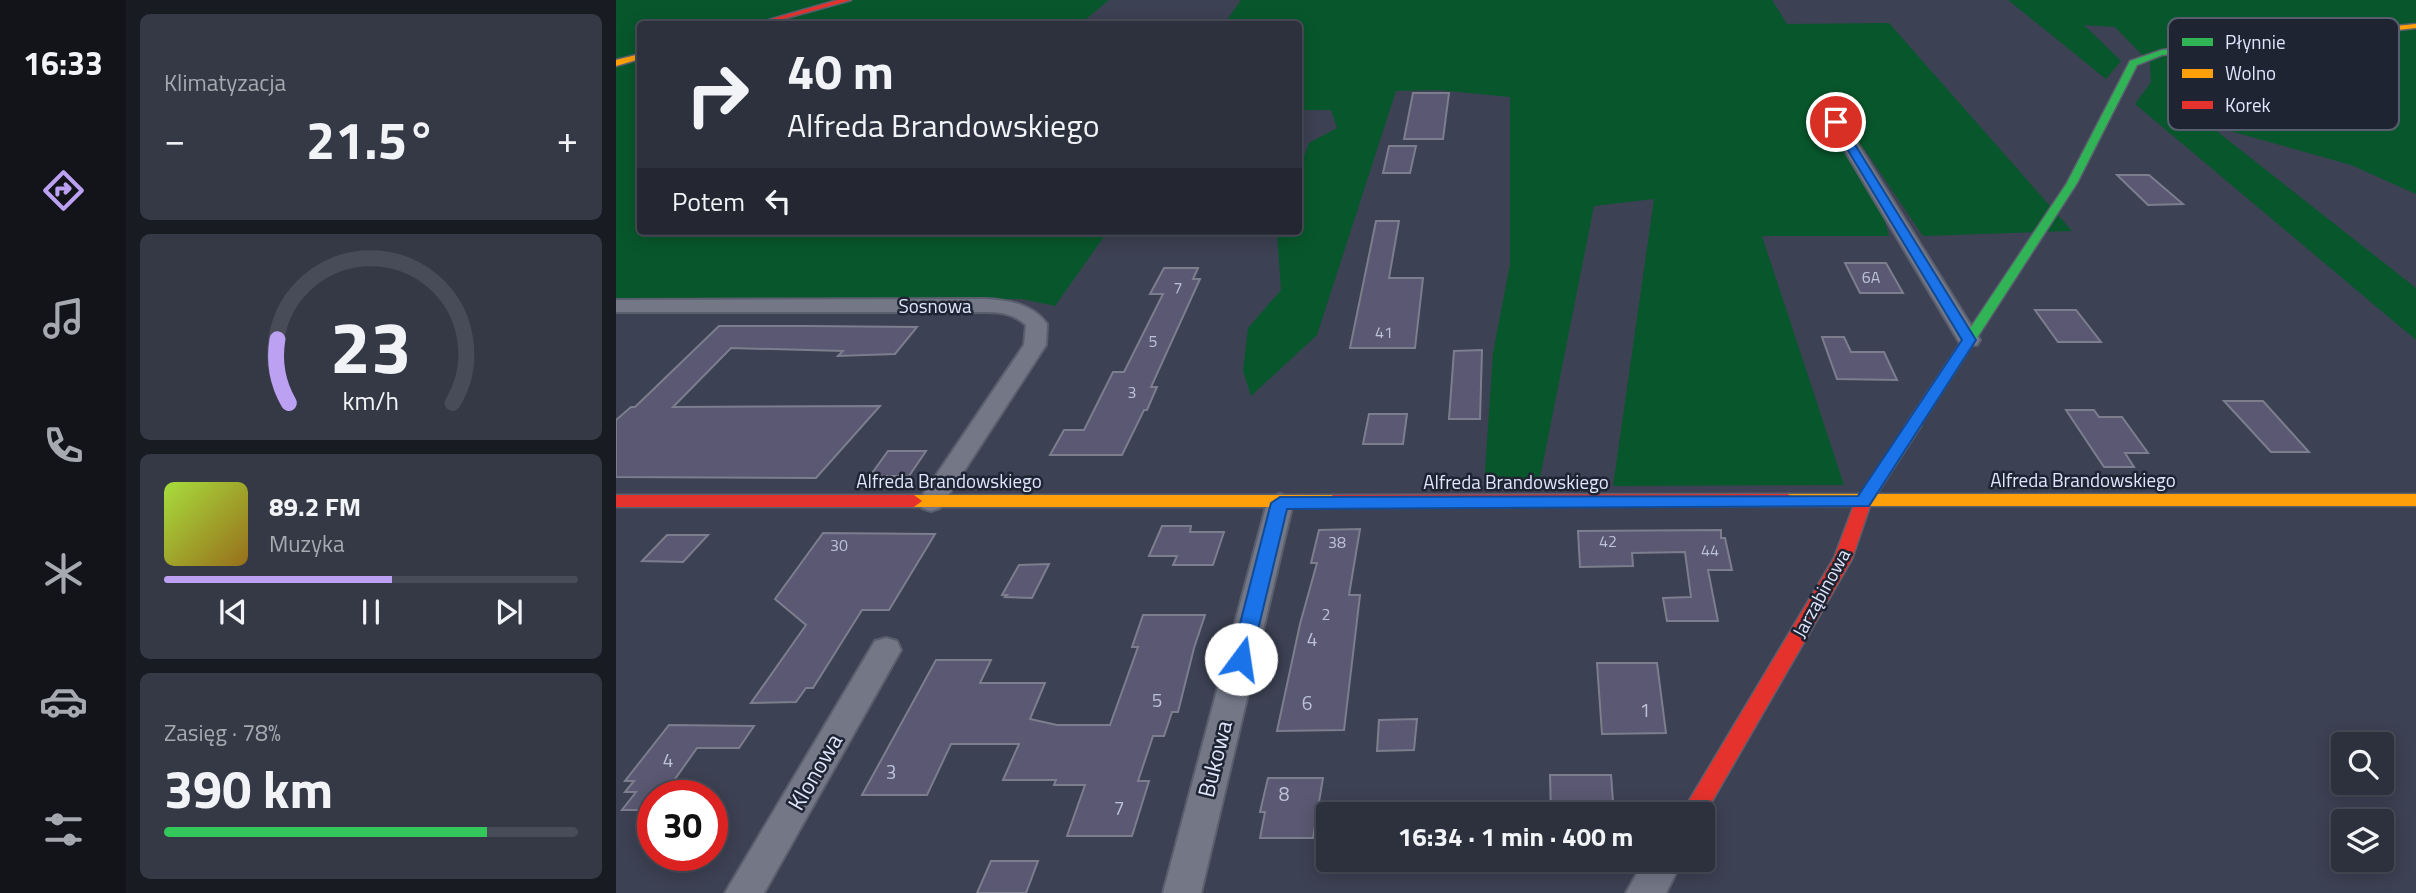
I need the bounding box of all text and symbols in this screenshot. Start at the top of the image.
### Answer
legend [2168,18,2399,130]
text: Płynnie [2225,27,2286,56]
text: 40 m [787,33,894,108]
text: 16:33 [23,39,103,87]
icon: right [672,49,763,140]
text: Wolno [2225,58,2276,87]
text: Klimatyzacja [164,65,286,100]
text: Korek [2225,90,2271,119]
pin [1806,92,1866,152]
text: 21.5° [306,100,436,179]
text: Alfreda Brandowskiego [787,101,1100,149]
icon: arrive [1817,103,1855,141]
text: − [164,110,185,168]
text: + [557,110,578,168]
icon: directions [39,166,88,215]
text: Potem [672,182,745,221]
icon: left [759,182,797,220]
house number: 6A [1862,265,1881,289]
house number: 7 [1174,275,1182,299]
text: 23 [330,291,412,401]
street label: Sosnowa [898,291,972,320]
icon: music [39,294,88,343]
house number: 41 [1375,320,1393,344]
house number: 5 [1149,329,1158,353]
house number: 3 [1128,380,1136,404]
text: km/h [343,381,399,419]
icon: phone [39,421,88,470]
street label: Alfreda Brandowskiego [1990,465,2176,494]
street label: Alfreda Brandowskiego [856,466,1042,495]
street label: Alfreda Brandowskiego [1423,467,1609,496]
text: 89.2 FM [269,487,361,526]
text: Muzyka [269,526,345,561]
house number: 42 [1599,529,1617,553]
house number: 38 [1328,530,1346,554]
house number: 30 [830,533,848,557]
house number: 44 [1701,538,1719,562]
street label: Jarząbinowa [1784,542,1857,643]
icon: climate [39,549,88,598]
icon: previous [214,593,252,631]
icon: pause [352,593,390,631]
icon: next [490,593,528,631]
house number: 2 [1322,602,1330,626]
position arrow [1204,622,1278,696]
house number: 4 [1307,624,1317,653]
icon: car [39,677,88,726]
house number: 5 [1152,685,1162,714]
house number: 6 [1302,688,1312,717]
house number: 1 [1640,695,1650,724]
text: Zasięg · 78% [164,715,281,750]
street label: Bukowa [1188,716,1241,801]
street label: Klonowa [778,726,851,817]
map controls [2331,732,2394,872]
button: search [2331,732,2394,795]
house number: 4 [663,745,673,774]
text: 390 km [164,749,333,828]
house number: 3 [886,757,896,786]
house number: 8 [1279,779,1290,808]
speed limit sign: 30 [637,780,728,871]
house number: 7 [1114,793,1124,822]
icon: filters [39,805,88,854]
button: layers [2331,809,2394,872]
text: 16:34 · 1 min · 400 m [1398,817,1633,856]

